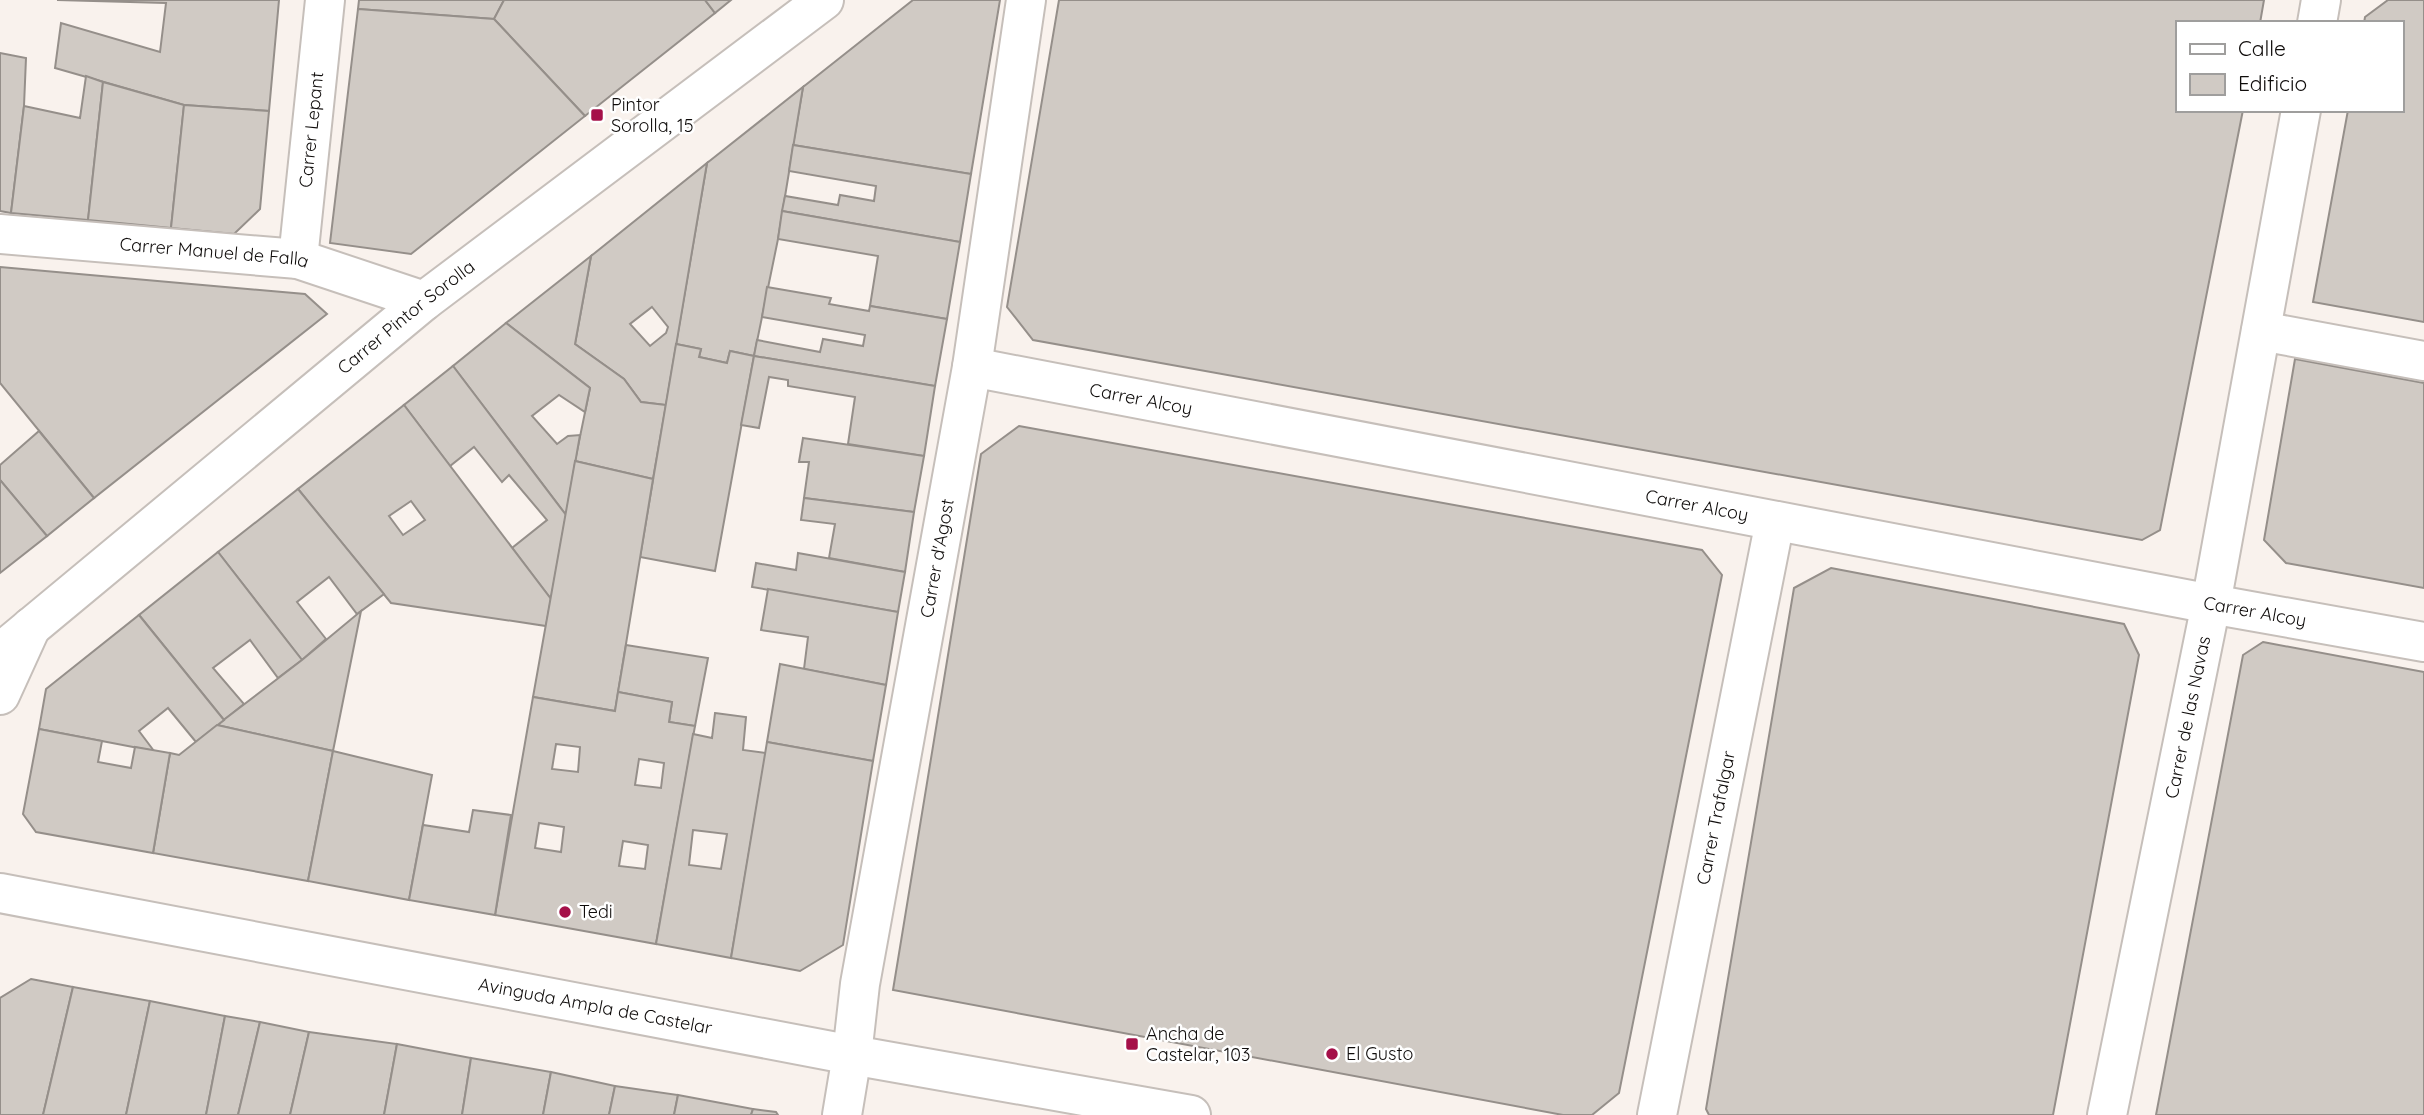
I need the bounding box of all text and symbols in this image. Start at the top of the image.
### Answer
legend [2176,21,2403,112]
text: Calle [2238,35,2286,61]
text: Edificio [2238,70,2307,96]
street label: Carrer Lepant [294,71,328,189]
place label: Pintor Sorolla, 15 [611,93,693,137]
marker: Pintor Sorolla, 15 [589,107,605,123]
street label: Carrer Manuel de Falla [119,232,312,273]
street label: Carrer Pintor Sorolla [333,255,479,379]
street label: Carrer Alcoy [1088,378,1194,420]
street label: Carrer Alcoy [1644,484,1750,526]
street label: Carrer d'Agost [915,497,959,620]
street label: Carrer Alcoy [2201,591,2308,632]
street label: Carrer de las Navas [2160,634,2215,800]
street label: Carrer Trafalgar [1691,749,1740,887]
place label: Tedi [579,900,613,923]
marker: Tedi [557,904,573,920]
street label: Avinguda Ampla de Castelar [477,972,714,1039]
place label: Ancha de Castelar, 103 [1146,1022,1250,1066]
marker: Ancha de Castelar, 103 [1124,1036,1140,1052]
place label: El Gusto [1346,1042,1413,1065]
marker: El Gusto [1324,1046,1340,1062]

